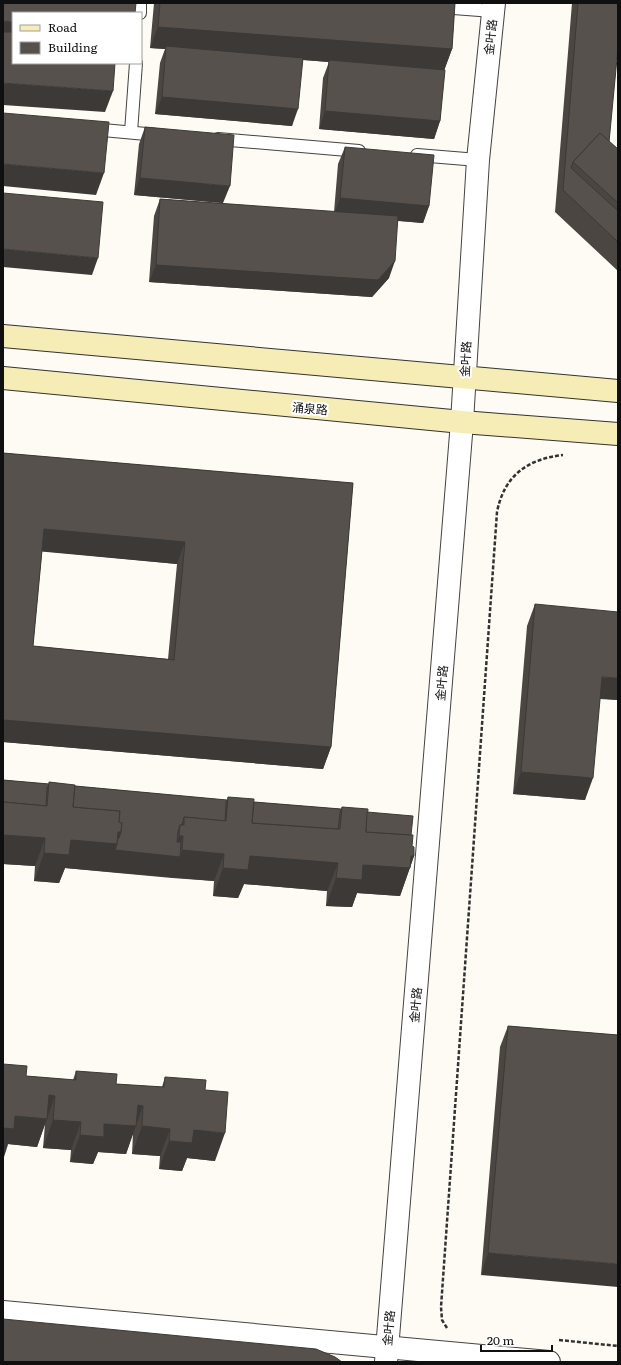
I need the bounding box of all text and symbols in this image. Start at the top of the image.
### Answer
legend [12,12,142,64]
text: Road [48,18,78,36]
street label: 金叶路 [479,18,501,56]
text: Building [48,38,98,56]
street label: 金叶路 [455,341,475,377]
street label: 涌泉路 [291,397,329,419]
street label: 金叶路 [430,664,452,702]
street label: 金叶路 [404,986,426,1024]
street label: 金叶路 [377,1309,399,1347]
scale bar [481,1327,552,1353]
text: 20 m [487,1331,514,1349]

